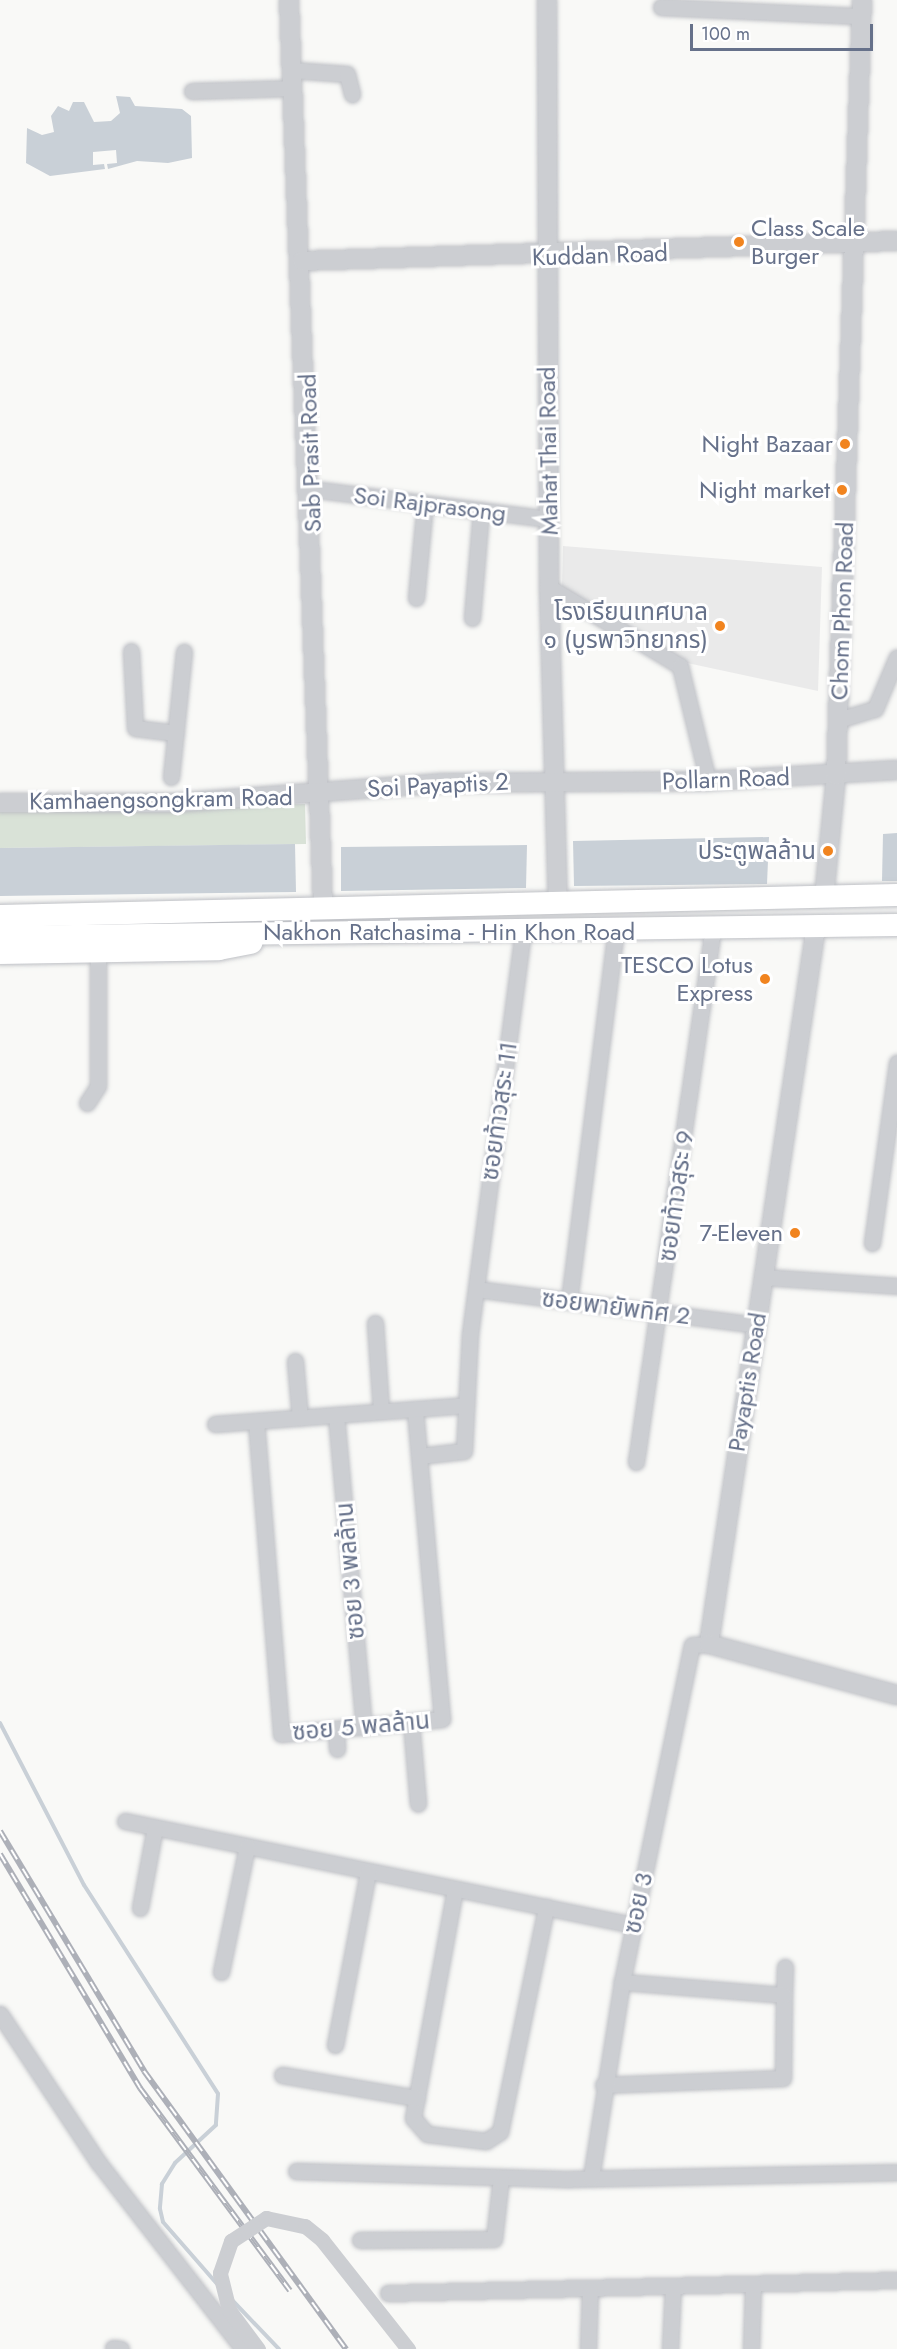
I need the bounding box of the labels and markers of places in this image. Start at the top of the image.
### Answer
place label: Class Scale Burger [751,214,865,270]
marker: Class Scale Burger [732,235,746,249]
place label: Night Bazaar [702,430,833,458]
marker: Night Bazaar [838,437,852,451]
place label: Night market [699,476,830,504]
marker: Night market [835,483,849,497]
place label: โรงเรียนเทศบาล ๑ (บูรพาวิทยากร) [544,598,708,654]
marker: โรงเรียนเทศบาล ๑ (บูรพาวิทยากร) [713,619,727,633]
place label: ประตูพลล้าน [698,837,816,865]
marker: ประตูพลล้าน [821,844,835,858]
place label: TESCO Lotus Express [621,951,753,1007]
marker: TESCO Lotus Express [758,972,772,986]
place label: 7-Eleven [699,1219,783,1247]
marker: 7-Eleven [788,1226,802,1240]

